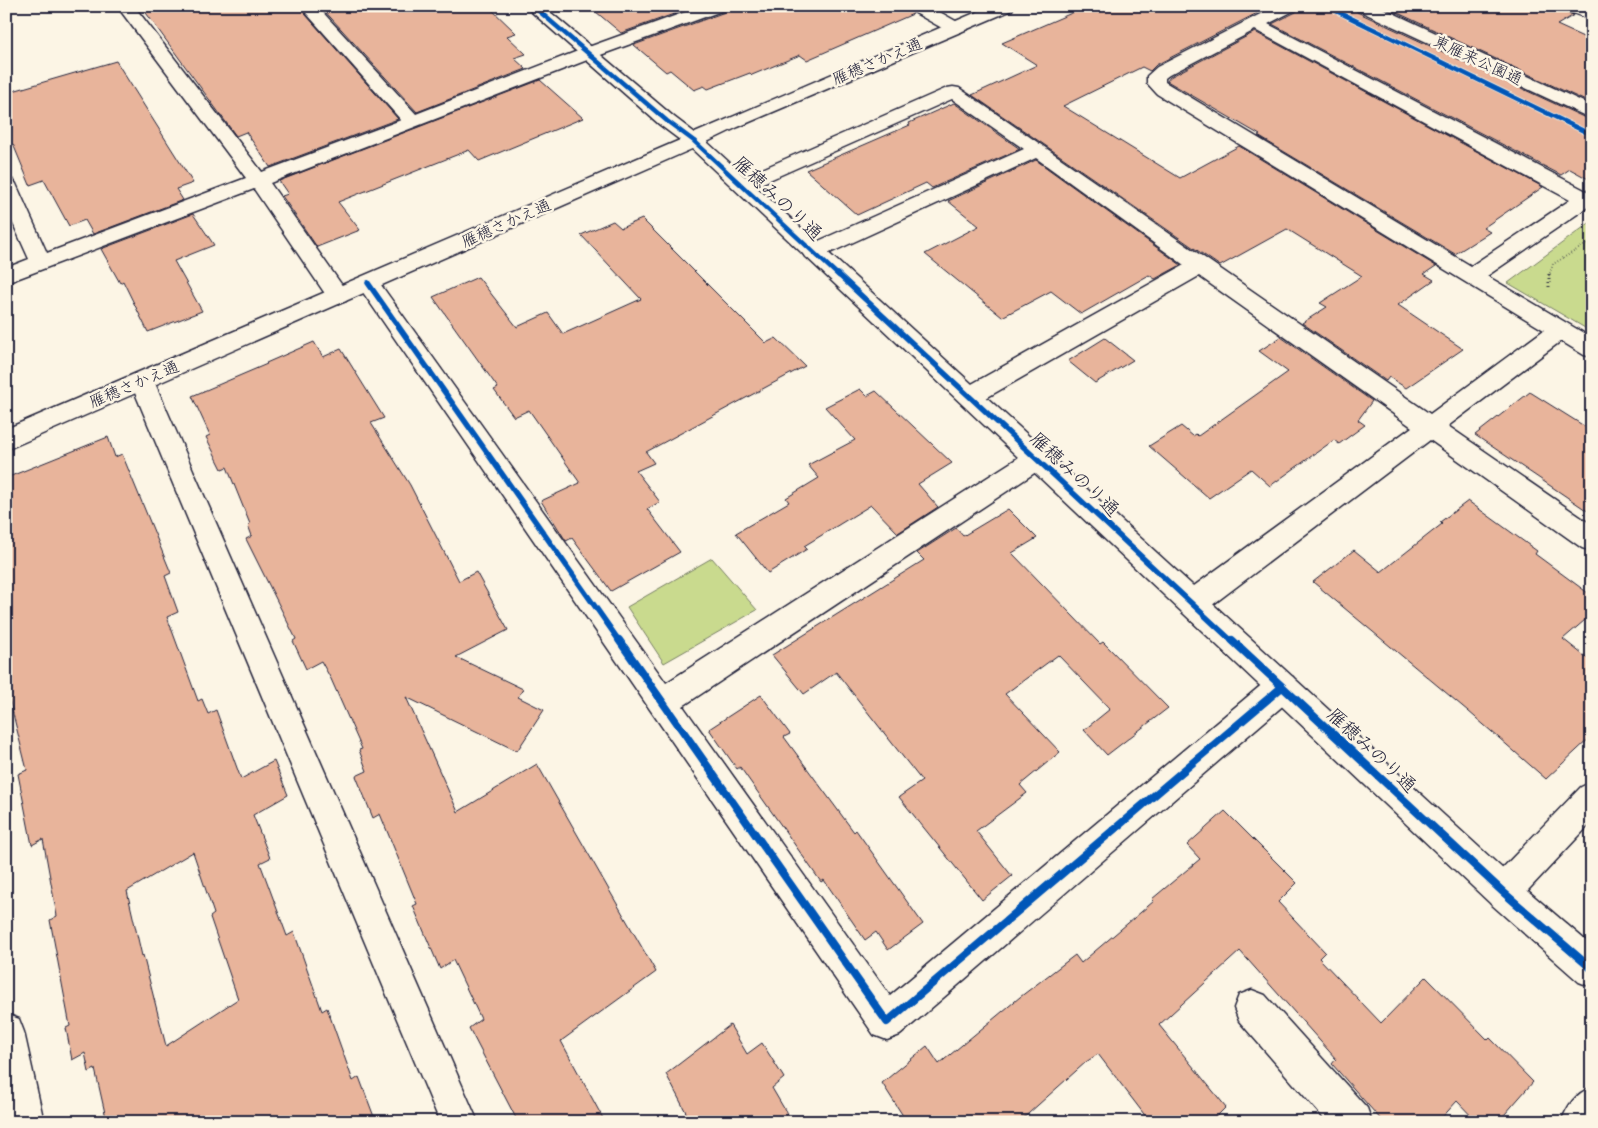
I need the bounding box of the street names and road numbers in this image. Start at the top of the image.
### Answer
street label: 東雁来公園通 [1428,27,1528,93]
street label: 雁穂さかえ通 [827,29,927,93]
street label: 雁穂みのり通 [725,147,831,249]
street label: 雁穂さかえ通 [456,190,556,256]
street label: 雁穂さかえ通 [84,352,184,416]
street label: 雁穂みのり通 [1022,423,1128,525]
street label: 雁穂みのり通 [1319,699,1425,801]

